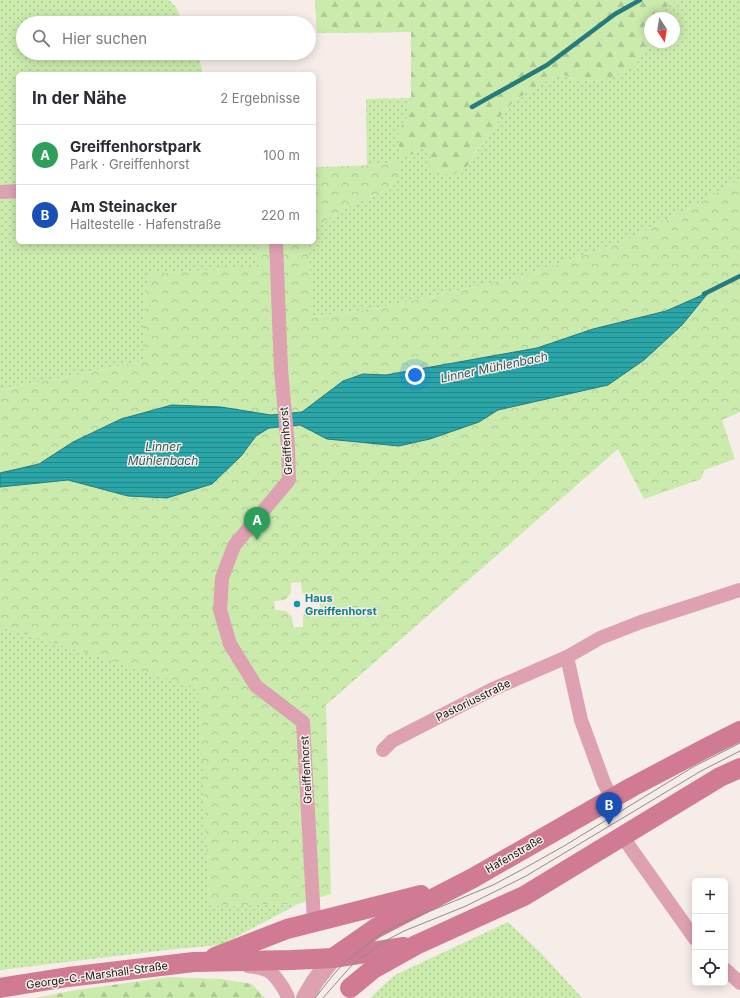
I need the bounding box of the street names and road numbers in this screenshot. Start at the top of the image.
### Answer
street label: Greiffenhorst [277,406,295,476]
street label: Pastoriusstraße [433,676,513,724]
street label: Greiffenhorst [297,735,315,804]
street label: Hafenstraße [483,832,545,876]
street label: George-C.-Marshall-Straße [25,958,169,992]

